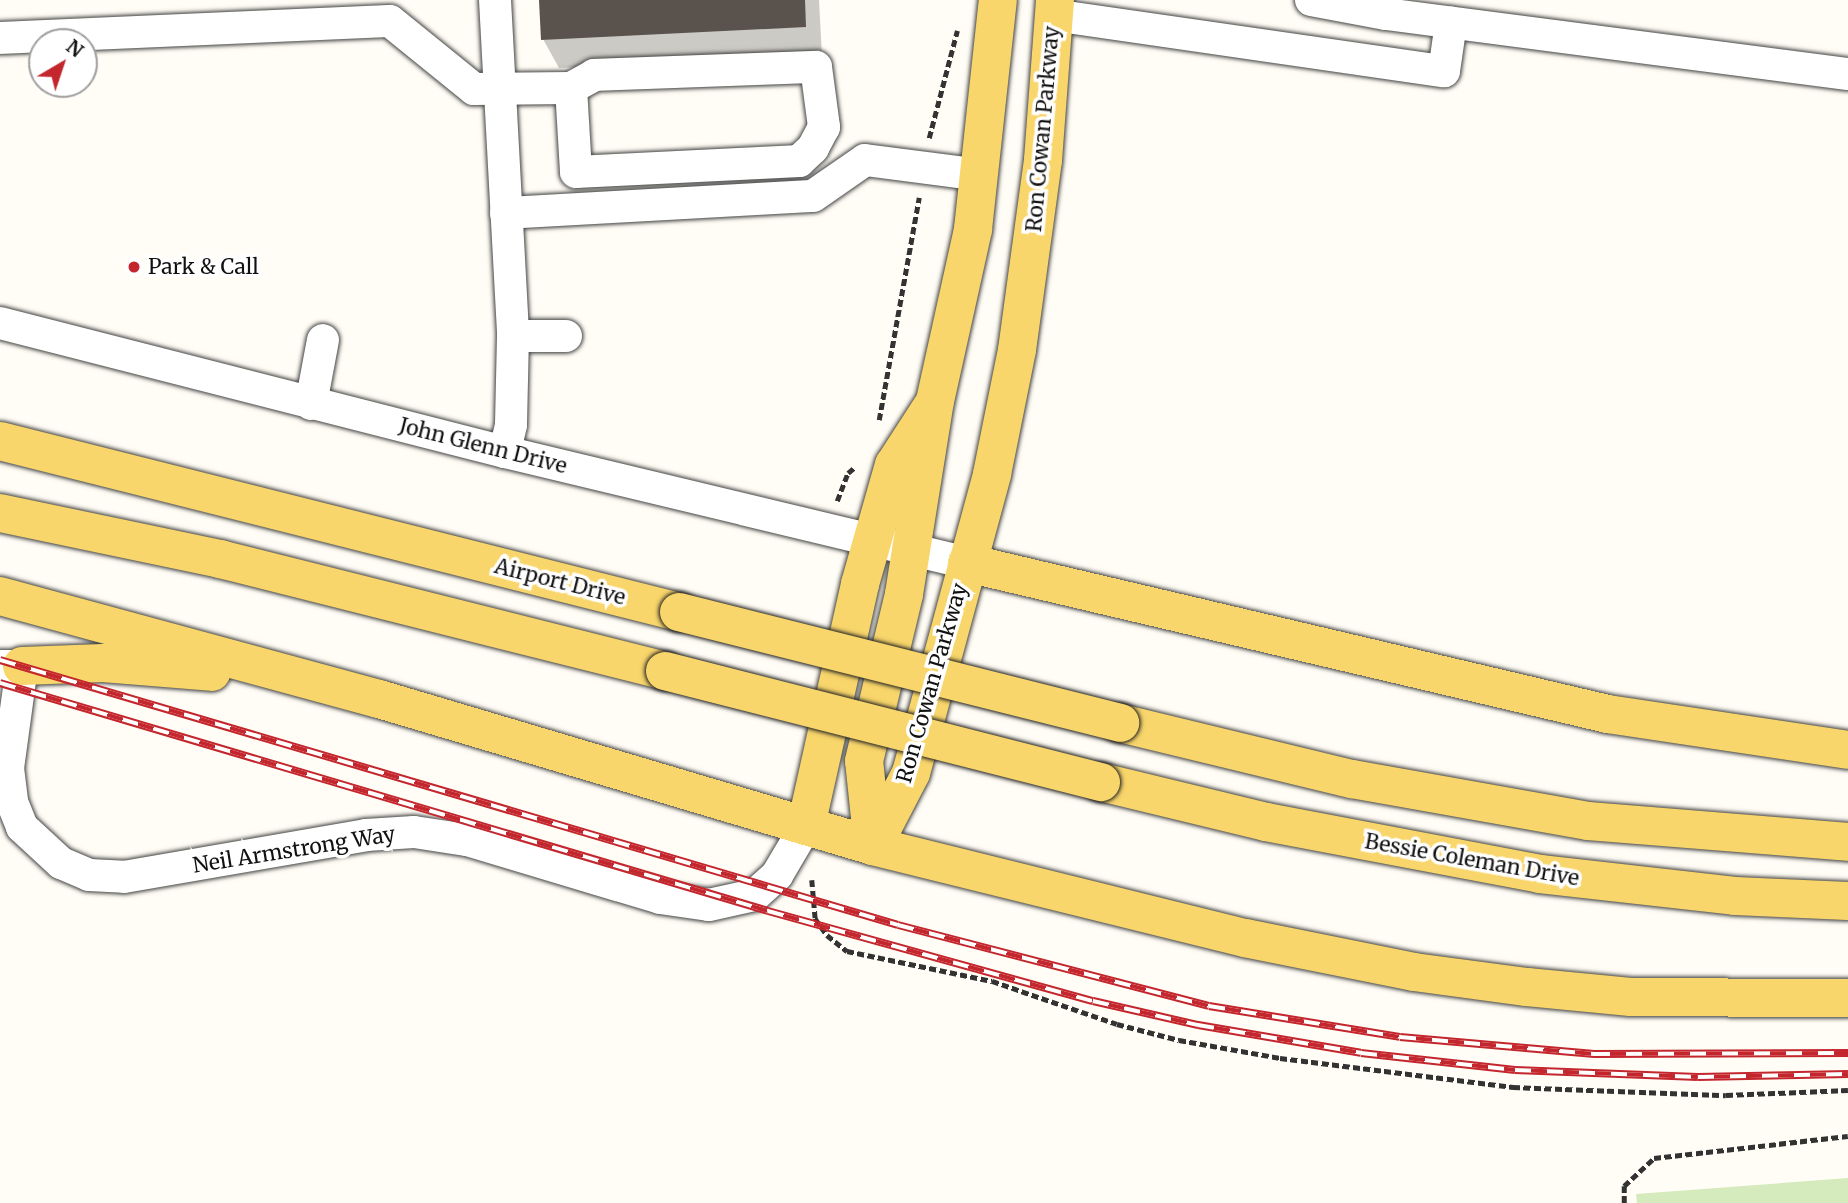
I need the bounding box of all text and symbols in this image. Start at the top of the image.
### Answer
street label: Ron Cowan Parkway [1021,25,1065,233]
north arrow [28,28,98,98]
text: N [62,34,88,62]
place label: Park & Call [148,254,259,280]
marker: Park & Call [126,259,142,275]
street label: John Glenn Drive [397,413,569,479]
street label: Airport Drive [492,554,628,610]
street label: Ron Cowan Parkway [891,580,973,786]
street label: Neil Armstrong Way [191,822,397,878]
street label: Bessie Coleman Drive [1363,829,1581,891]

